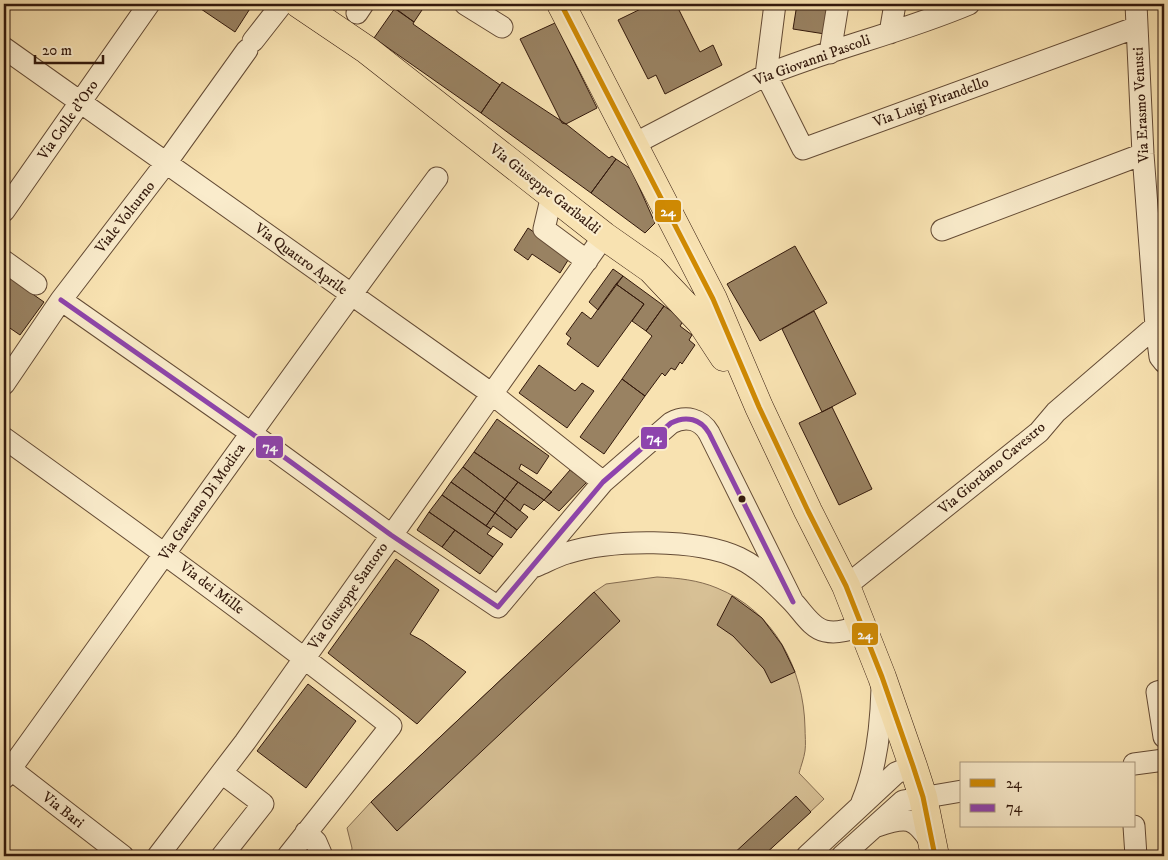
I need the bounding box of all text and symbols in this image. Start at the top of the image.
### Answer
street label: Via Giovanni Pascoli [750,30,873,90]
scale bar [35,32,102,64]
text: 20 m [42,41,72,60]
street label: Via Erasmo Venusti [1128,47,1154,164]
street label: Via Luigi Pirandello [870,72,991,132]
street label: Via Colle d'Oro [33,76,103,164]
street label: Via Giuseppe Garibaldi [485,139,604,238]
street label: Viale Volturno [90,177,159,258]
line badge: 24 [654,199,682,223]
text: 24 [661,203,676,221]
street label: Via Quattro Aprile [250,218,351,299]
street label: Via Giordano Cavestro [934,418,1049,519]
line badge: 74 [640,426,668,450]
text: 74 [646,429,663,447]
line badge: 74 [255,435,284,459]
text: 74 [262,438,279,456]
street label: Via Gaetano Di Modica [154,439,250,565]
unlabelled marker [737,494,747,504]
street label: Via Giuseppe Santoro [303,539,392,654]
street label: Via dei Mille [175,557,248,619]
line badge: 24 [851,622,879,646]
text: 24 [858,626,873,644]
legend [960,762,1136,828]
text: 24 [1006,774,1022,793]
street label: Via Bari [37,787,88,832]
text: 74 [1006,798,1023,817]

